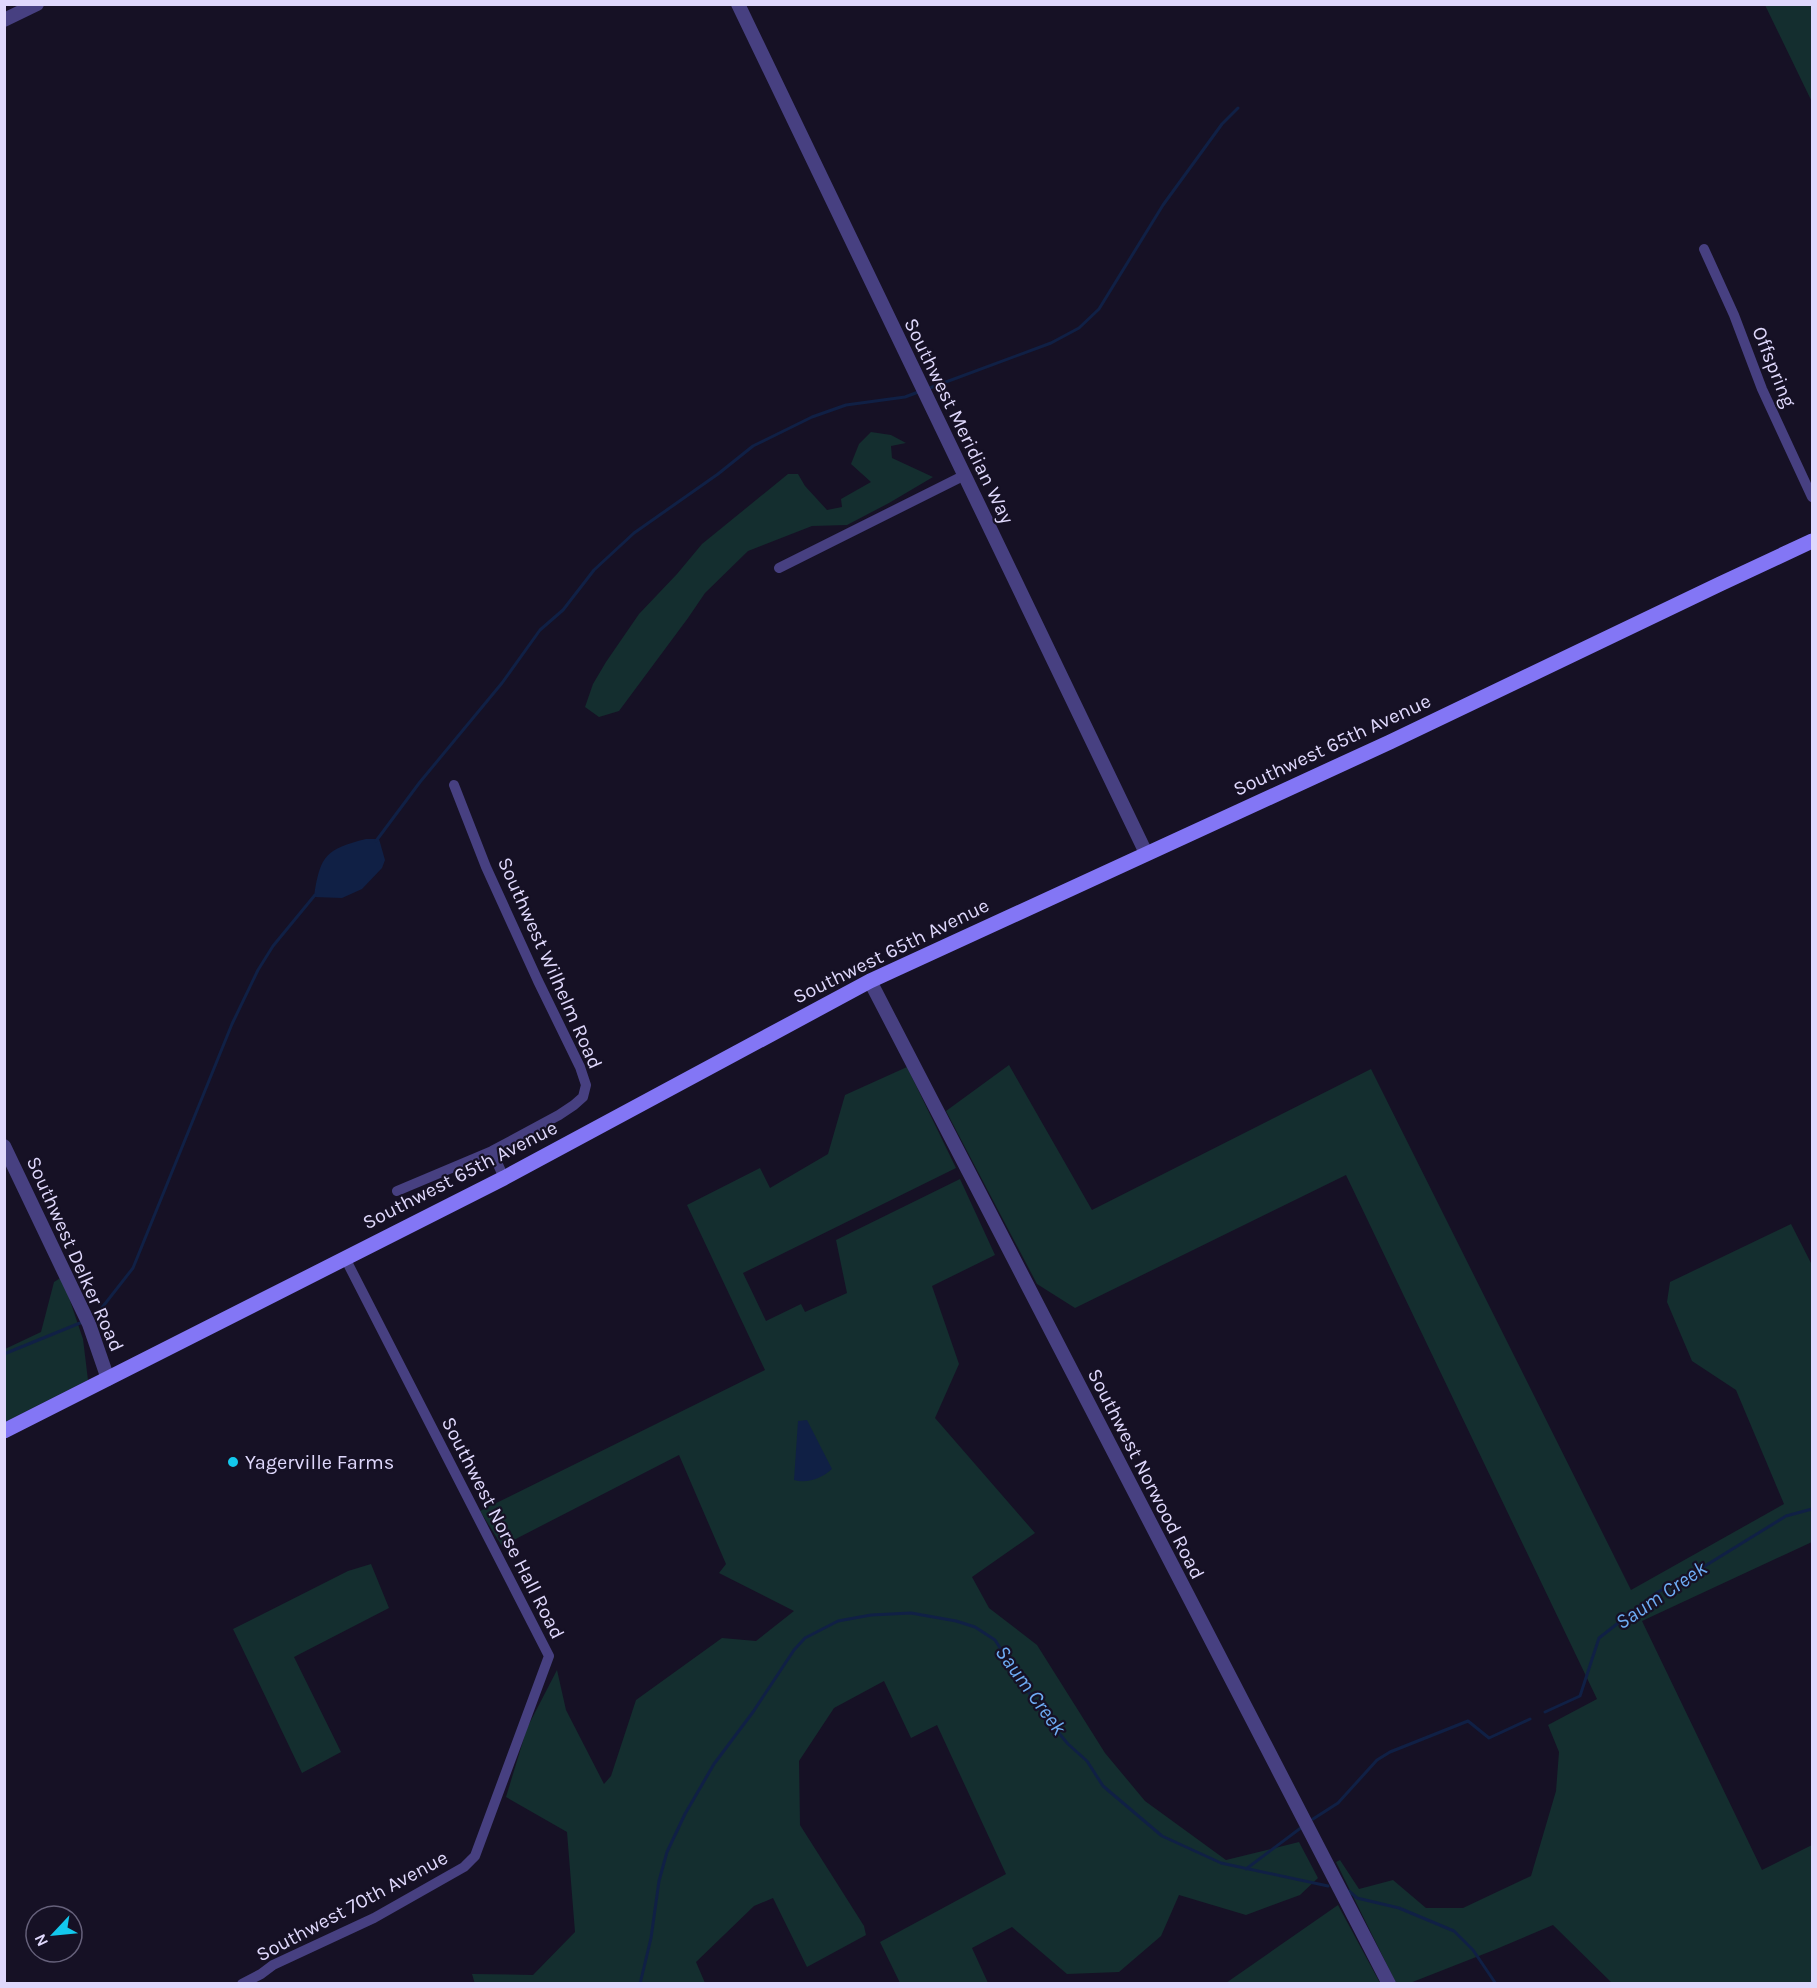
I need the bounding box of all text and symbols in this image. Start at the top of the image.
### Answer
street label: Southwest Meridian Way [899,314,1019,528]
street label: Offspring [1747,323,1801,411]
street label: Southwest 65th Avenue [1230,689,1434,801]
street label: Southwest Wilhelm Road [493,854,607,1072]
street label: Southwest 65th Avenue [789,894,993,1008]
street label: Southwest 65th Avenue [359,1116,561,1234]
street label: Southwest Delker Road [22,1153,128,1355]
street label: Southwest Norwood Road [1083,1365,1209,1583]
street label: Southwest Norse Hall Road [437,1413,569,1643]
place label: Yagerville Farms [245,1451,394,1474]
marker: Yagerville Farms [226,1455,240,1469]
water label: Saum Creek [1611,1556,1711,1634]
water label: Saum Creek [991,1641,1072,1740]
street label: Southwest 70th Avenue [252,1846,452,1966]
north arrow [24,1904,84,1964]
text: N [30,1931,52,1950]

